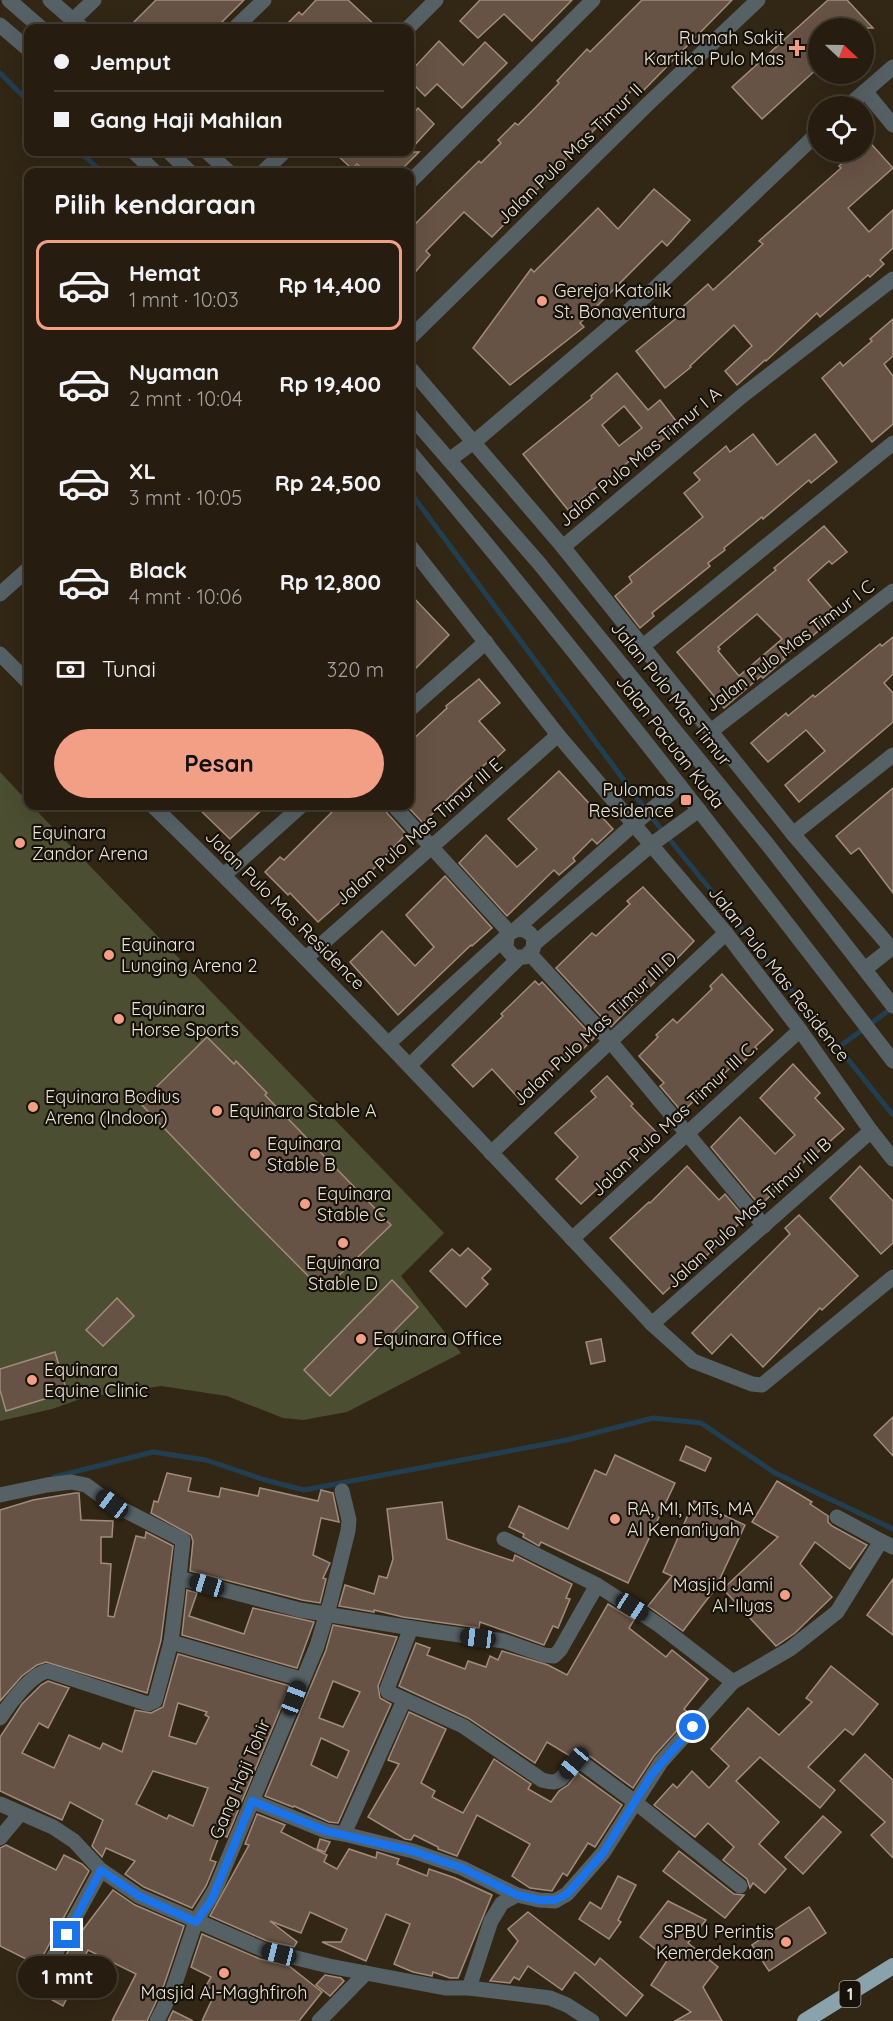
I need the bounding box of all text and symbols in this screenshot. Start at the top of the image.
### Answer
north arrow [808,18,874,84]
map controls [808,18,874,162]
place label: Rumah Sakit Kartika Pulo Mas [644,26,784,70]
marker: Rumah Sakit Kartika Pulo Mas [788,39,806,57]
text: Jemput [90,48,171,76]
street label: Jalan Pulo Mas Timur II [492,78,647,229]
button: locate [808,96,874,162]
text: Gang Haji Mahilan [90,106,283,134]
text: Pilih kendaraan [54,187,256,221]
icon: car [57,258,111,312]
text: Hemat [129,259,201,287]
text: Rp 14,400 [278,271,381,299]
place label: Gereja Katolik St. Bonaventura [554,279,686,323]
text: 1 mnt · 10:03 [129,287,239,312]
marker: Gereja Katolik St. Bonaventura [535,294,549,308]
icon: car [57,357,111,411]
text: Nyaman [129,358,219,386]
text: Rp 19,400 [279,370,381,398]
street label: Jalan Pulo Mas Timur I A [554,381,726,532]
text: 2 mnt · 10:04 [129,386,242,411]
icon: car [57,456,111,510]
text: XL [129,457,156,485]
text: Rp 24,500 [275,469,381,497]
text: 3 mnt · 10:05 [129,485,242,510]
icon: car [57,555,111,609]
text: Black [129,556,187,584]
text: Rp 12,800 [280,568,381,596]
street label: Jalan Pulo Mas Timur I C [701,574,879,717]
text: 4 mnt · 10:06 [129,584,242,609]
street label: Jalan Pulo Mas Timur [606,617,737,771]
icon: cash [54,653,87,686]
text: Tunai [102,655,156,683]
text: 320 m [327,657,384,682]
street label: Jalan Pacuan Kuda [611,670,730,813]
button: Pesan [54,729,384,798]
street label: Jalan Pulo Mas Timur III E [331,753,507,910]
place label: Pulomas Residence [589,778,674,822]
marker: Pulomas Residence [679,793,693,807]
place label: Equinara Zandor Arena [32,821,148,865]
street label: Jalan Pulo Mas Residence [201,825,370,994]
marker: Equinara Zandor Arena [13,836,27,850]
street label: Jalan Pulo Mas Residence [704,881,855,1066]
place label: Equinara Lunging Arena 2 [121,933,257,977]
street label: Jalan Pulo Mas Timur III D [508,947,681,1111]
marker: Equinara Lunging Arena 2 [102,948,116,962]
place label: Equinara Horse Sports [131,997,239,1041]
marker: Equinara Horse Sports [112,1012,126,1026]
street label: Jalan Pulo Mas Timur III C [586,1038,759,1201]
place label: Equinara Bodius Arena (Indoor) [45,1085,180,1129]
place label: Equinara Stable A [229,1099,377,1122]
marker: Equinara Bodius Arena (Indoor) [26,1100,40,1114]
marker: Equinara Stable A [210,1104,224,1118]
place label: Equinara Stable B [267,1132,341,1176]
street label: Jalan Pulo Mas Timur III B [661,1132,836,1293]
marker: Equinara Stable B [248,1147,262,1161]
place label: Equinara Stable C [317,1182,391,1226]
marker: Equinara Stable C [298,1197,312,1211]
marker: Equinara Stable D [336,1236,350,1250]
place label: Equinara Stable D [306,1251,380,1295]
place label: Equinara Office [373,1327,502,1350]
marker: Equinara Office [354,1332,368,1346]
place label: Equinara Equine Clinic [44,1358,148,1402]
marker: Equinara Equine Clinic [25,1373,39,1387]
car [92,1486,132,1522]
place label: RA, MI, MTs, MA Al Kenan'iyah [627,1497,754,1541]
marker: RA, MI, MTs, MA Al Kenan'iyah [608,1512,622,1526]
car [187,1571,227,1599]
place label: Masjid Jami Al-Ilyas [673,1573,773,1617]
marker: Masjid Jami Al-Ilyas [778,1588,792,1602]
car [612,1590,652,1624]
car [459,1627,497,1649]
car [279,1678,309,1718]
route start [679,1713,706,1740]
street label: Gang Haji Tohir [204,1715,275,1842]
car [556,1743,592,1783]
place label: SPBU Perintis Kemerdekaan [656,1920,774,1964]
route end [53,1921,80,1948]
marker: SPBU Perintis Kemerdekaan [779,1935,793,1949]
car [259,1941,299,1967]
callout: 1 mnt [17,1956,116,1998]
text: 1 mnt [42,1964,93,1989]
marker: Masjid Al-Maghfiroh [217,1966,231,1980]
place label: Masjid Al-Maghfiroh [141,1981,307,2004]
road number: 1 [840,1981,860,2007]

